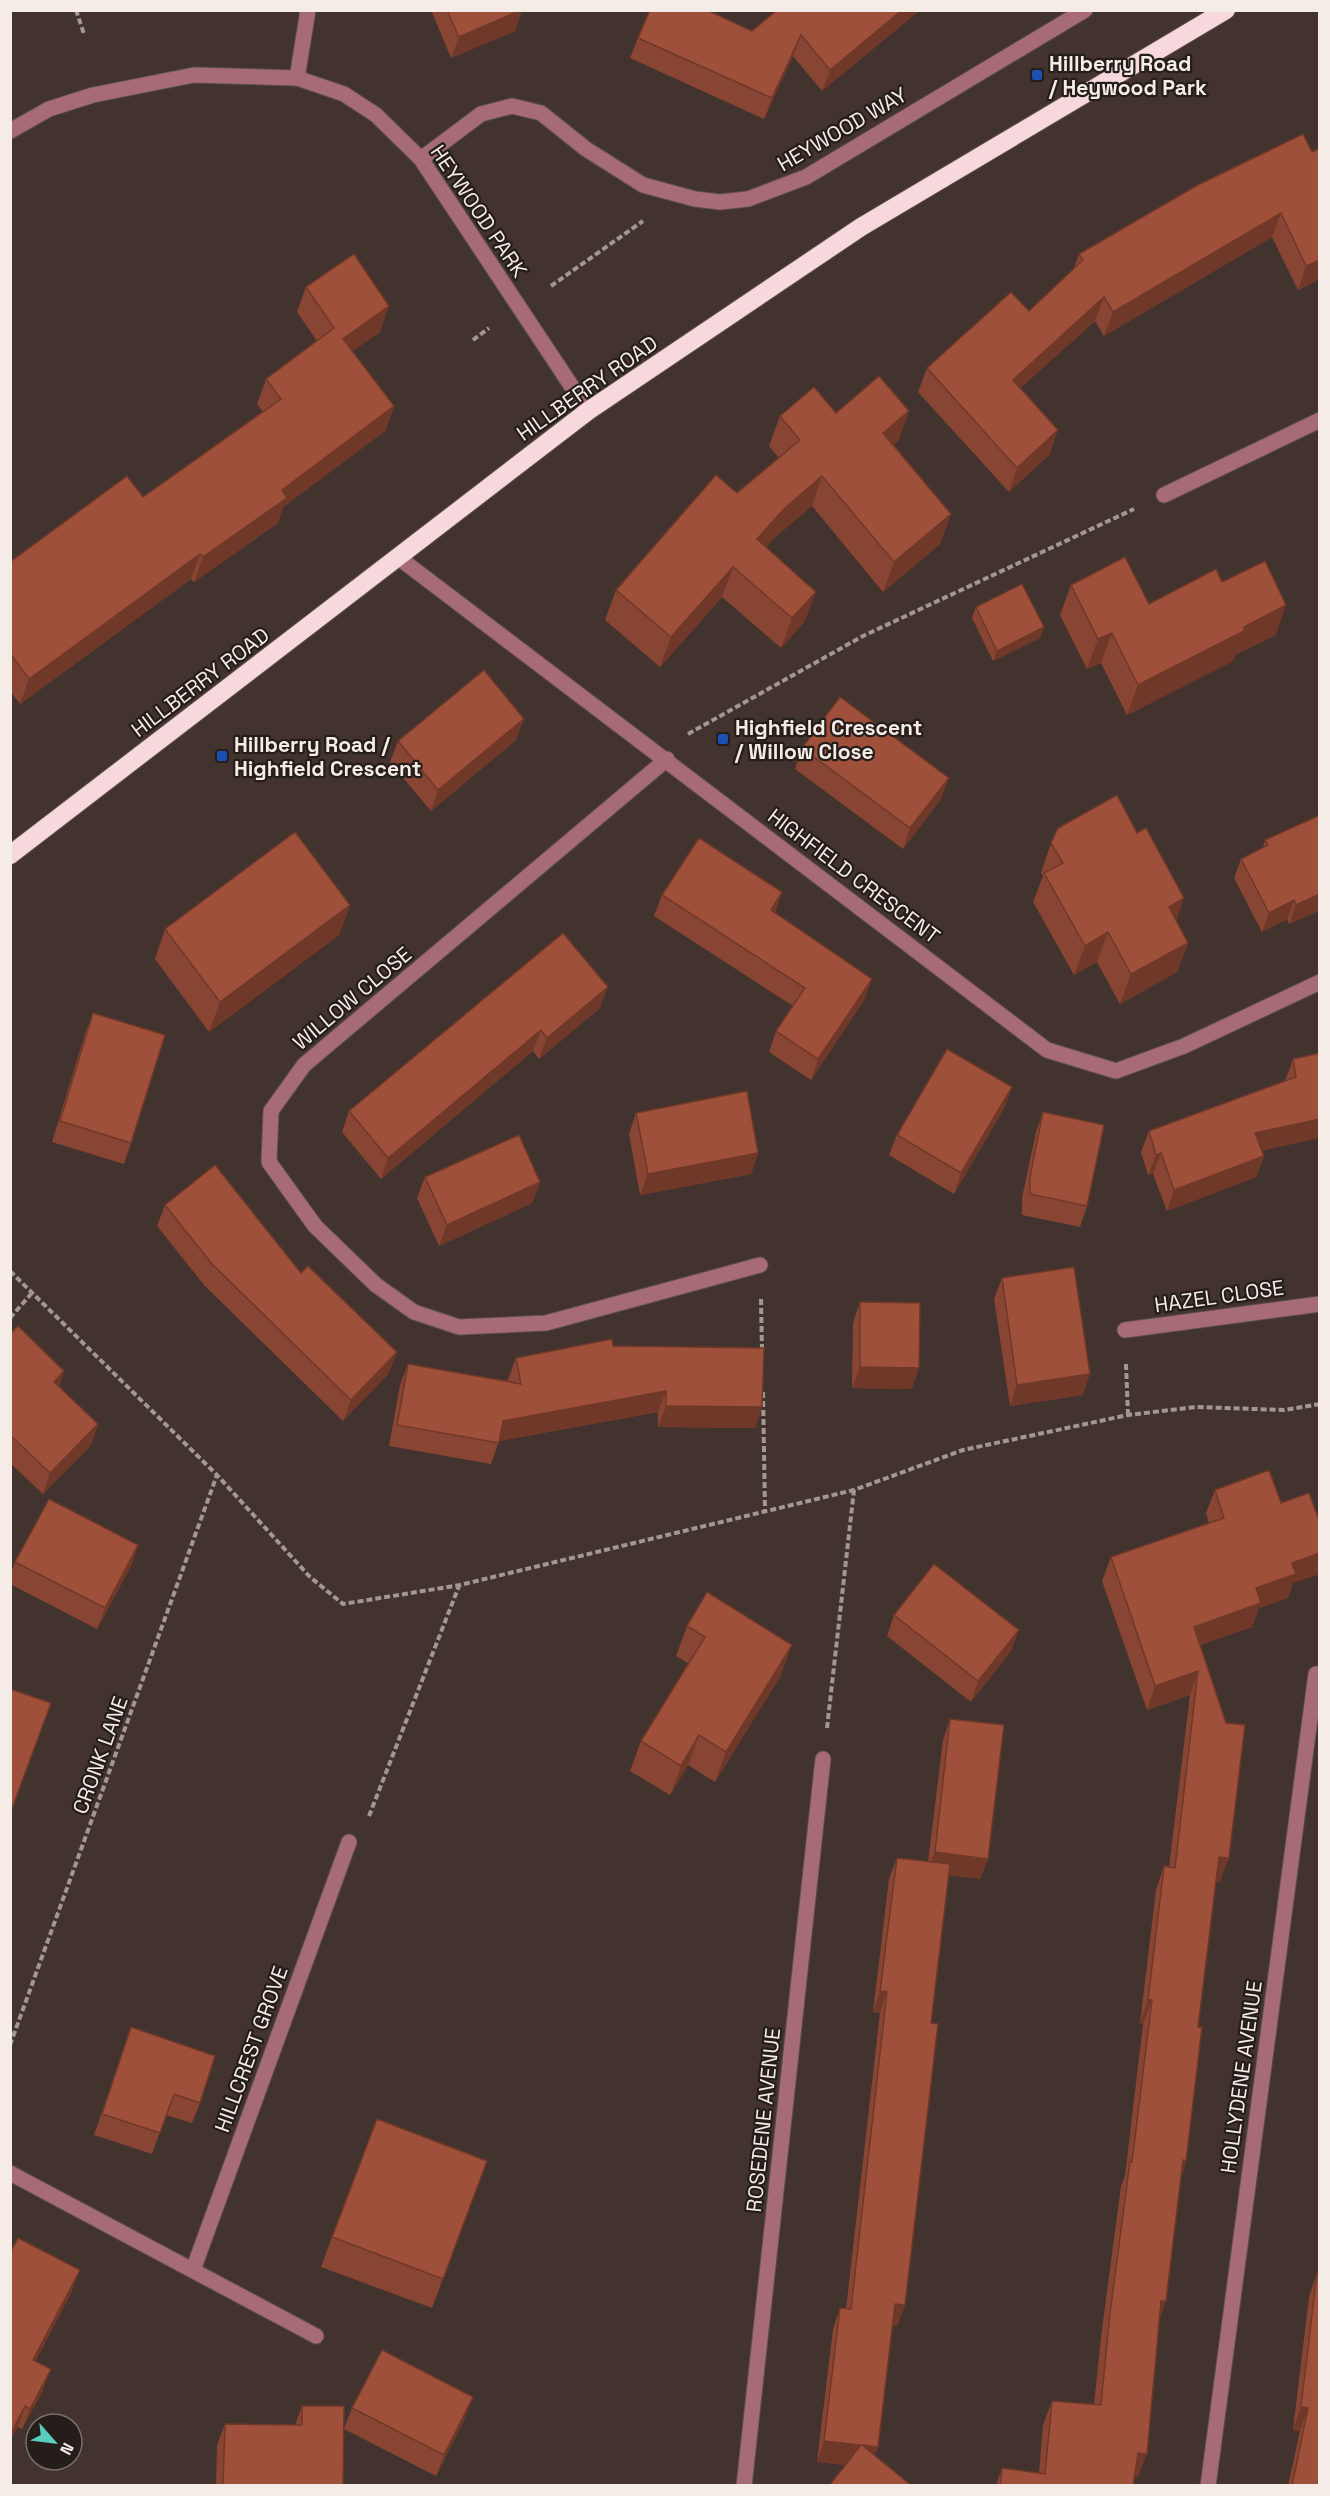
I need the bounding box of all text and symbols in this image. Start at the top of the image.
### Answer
place label: Hillberry Road / Heywood Park [1048,50,1207,101]
marker: Hillberry Road / Heywood Park [1030,68,1044,82]
street label: HEYWOOD WAY [772,81,912,177]
street label: HEYWOOD PARK [425,140,533,283]
street label: HILLBERRY ROAD [511,329,663,447]
street label: HILLBERRY ROAD [126,621,274,743]
place label: Highfield Crescent / Willow Close [734,714,922,765]
place label: Hillberry Road / Highfield Crescent [234,731,421,782]
marker: Highfield Crescent / Willow Close [716,732,730,746]
marker: Hillberry Road / Highfield Crescent [215,749,229,763]
street label: HIGHFIELD CRESCENT [763,802,945,950]
street label: WILLOW CLOSE [287,940,417,1056]
street label: HAZEL CLOSE [1152,1274,1286,1318]
street label: CRONK LANE [66,1692,134,1818]
street label: HILLCREST GROVE [208,1962,294,2136]
street label: HOLLYDENE AVENUE [1214,1979,1268,2175]
street label: ROSEDENE AVENUE [740,2026,786,2214]
north arrow [24,2412,84,2472]
text: N [55,2439,79,2458]

